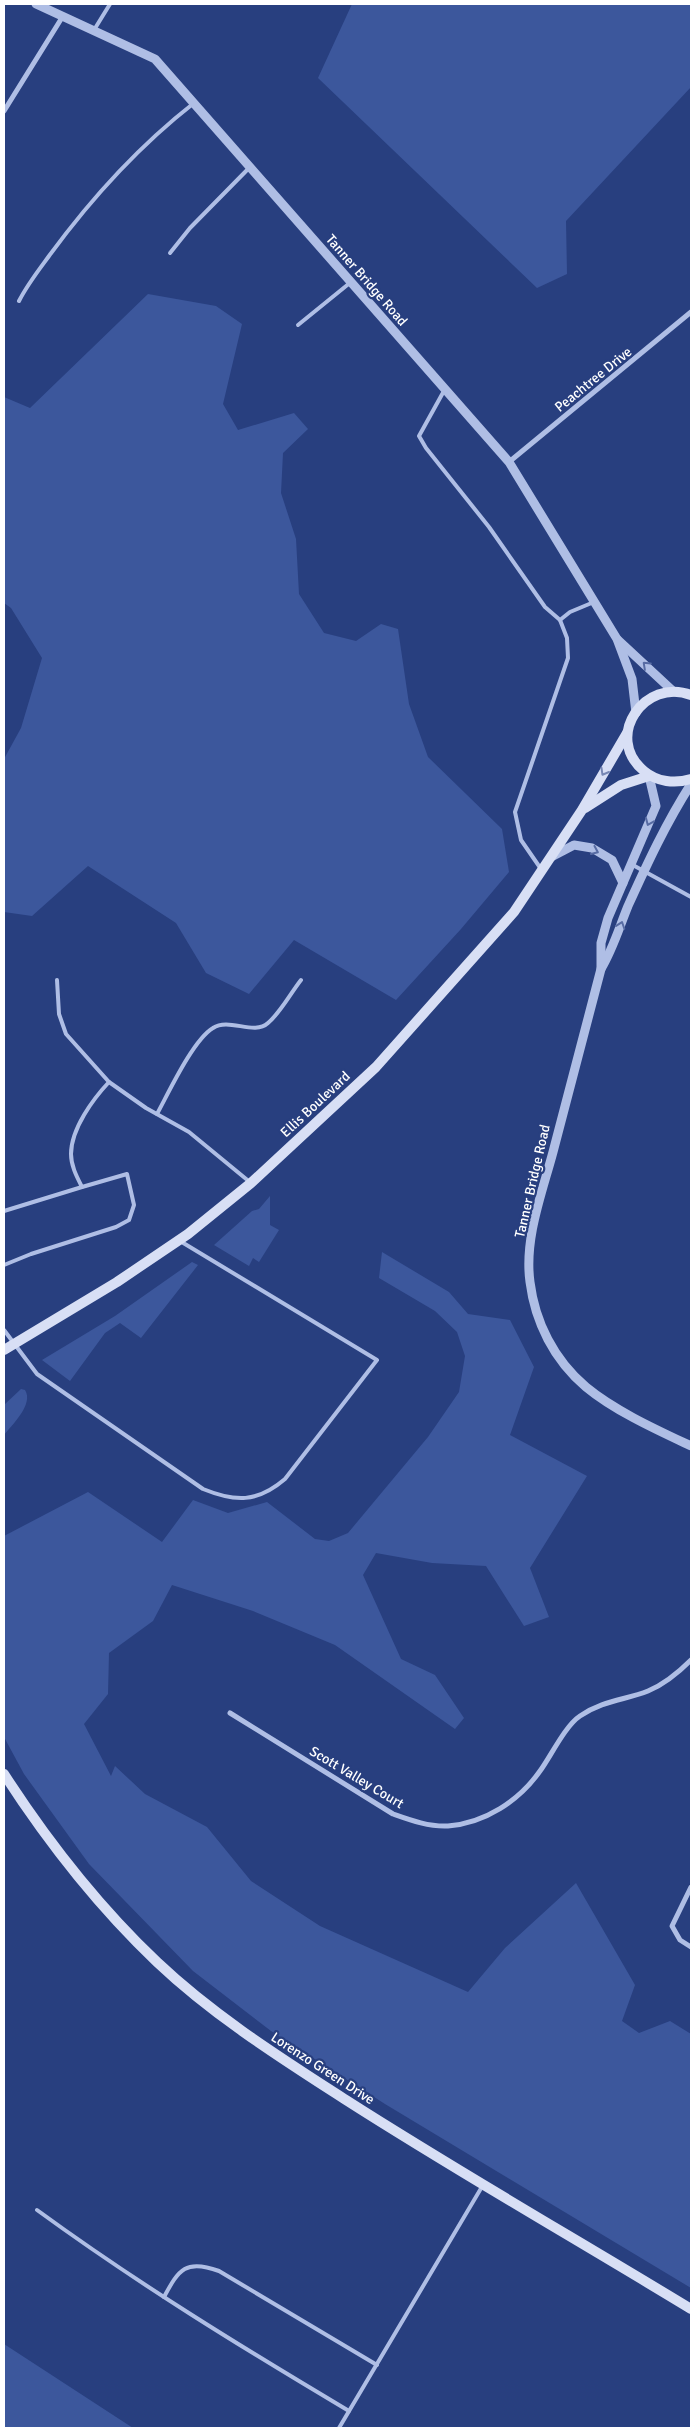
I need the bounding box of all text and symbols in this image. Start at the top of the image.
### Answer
street label: Tanner Bridge Road [322,231,411,330]
street label: Peachtree Drive [551,343,635,416]
one-way arrow [643,662,652,671]
one-way arrow [601,766,611,775]
one-way arrow [644,818,654,826]
one-way arrow [590,844,599,855]
one-way arrow [615,921,625,930]
street label: Ellis Boulevard [277,1068,354,1141]
street label: Tanner Bridge Road [511,1123,554,1239]
street label: Scott Valley Court [307,1743,407,1812]
street label: Lorenzo Green Drive [268,2029,378,2108]

